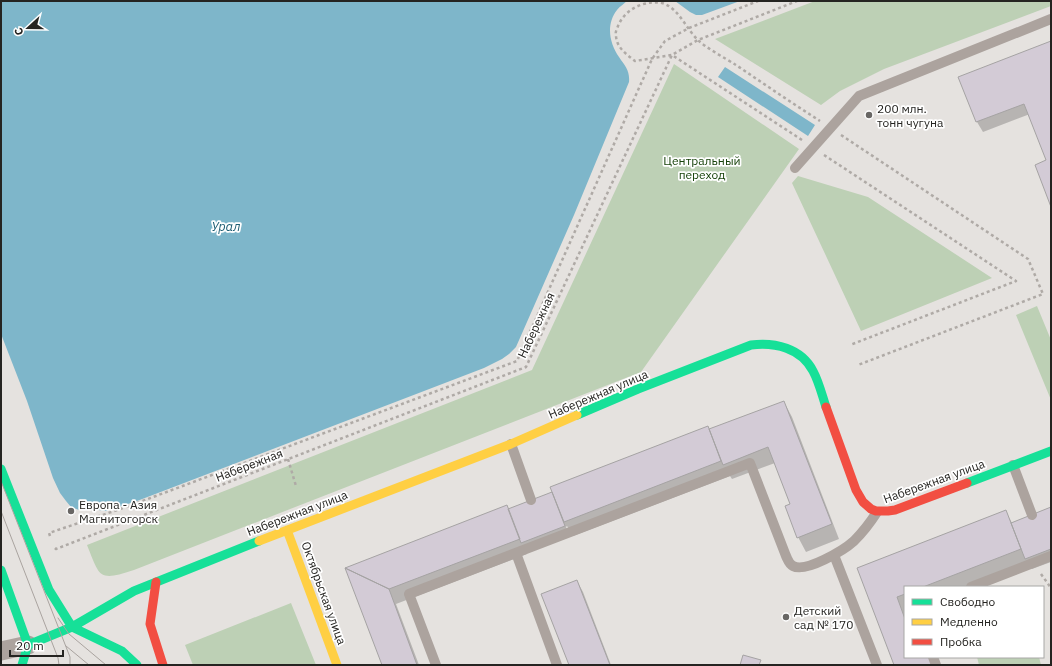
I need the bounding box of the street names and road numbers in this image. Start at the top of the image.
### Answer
street label: Набережная [514,290,558,360]
street label: Набережная улица [546,366,651,422]
street label: Набережная [213,445,285,485]
street label: Набережная улица [881,455,987,506]
street label: Набережная улица [244,487,350,539]
street label: Октябрьская улица [298,539,350,647]

